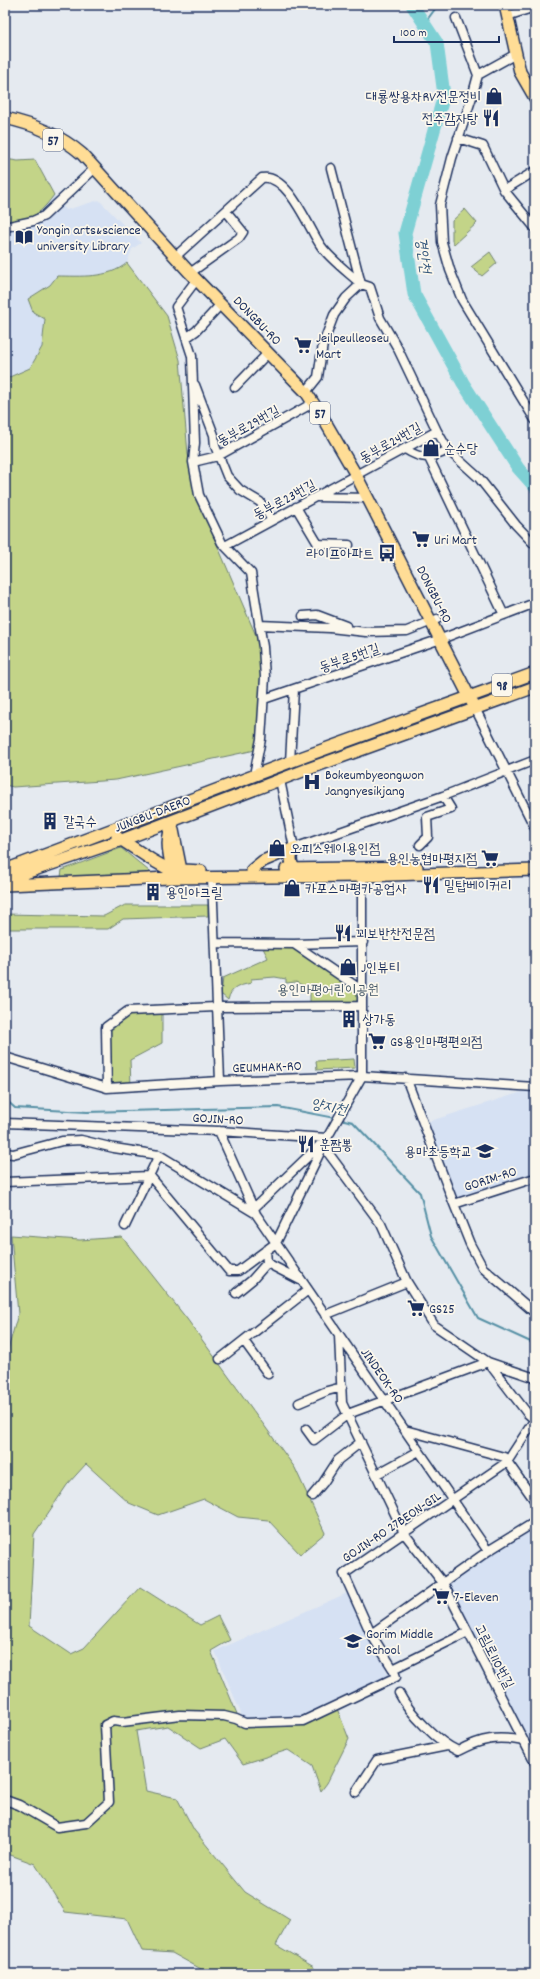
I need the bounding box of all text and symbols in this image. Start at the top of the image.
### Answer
scale bar [394,18,499,44]
text: 100 m [400,25,427,42]
shop icon: 대룡쌍용차RV전문정비 [484,86,504,106]
place label: 대룡쌍용차RV전문정비 [366,88,481,108]
restaurant icon: 전주감자탕 [481,108,501,128]
place label: 전주감자탕 [422,110,479,130]
road number: 57 [43,129,63,151]
place label: Yongin arts&science university Library [37,221,141,257]
library icon: Yongin arts&science university Library [14,227,34,247]
water label: 경안천 [409,236,436,277]
street label: DONGBU-RO [228,292,285,351]
place label: Jeilpeulleoseu Mart [316,329,389,365]
supermarket icon: Jeilpeulleoseu Mart [293,335,313,355]
street label: 동부로29번길 [214,401,285,452]
road number: 57 [310,402,330,424]
street label: 동부로24번길 [356,418,426,469]
shop icon: 순수당 [421,438,441,458]
place label: 순수당 [444,440,479,460]
street label: 동부로23번길 [250,475,321,526]
supermarket icon: Uri Mart [411,529,431,549]
place label: Uri Mart [434,531,477,551]
bus stop icon: 라이프아파트 [377,543,397,563]
place label: 라이프아파트 [306,545,374,565]
street label: DONGBU-RO [410,563,456,627]
street label: 동부로5번길 [317,639,383,679]
road number: 98 [492,674,512,696]
place label: Bokeumbyeongwon Jangnyesikjang [325,766,424,802]
hospital icon: Bokeumbyeongwon Jangnyesikjang [302,772,322,792]
street label: JUNGBU-DAERO [112,791,194,839]
building icon: 칼국수 [40,811,60,831]
place label: 칼국수 [63,813,97,833]
shop icon: 오피스웨이용인점 [267,838,287,858]
place label: 오피스웨이용인점 [290,840,380,860]
supermarket icon: 용인농협마평지점 [480,848,500,868]
place label: 용인농협마평지점 [387,850,477,870]
restaurant icon: 밀탑베이커리 [421,875,441,895]
place label: 밀탑베이커리 [444,877,512,897]
shop icon: 카포스마평카공업사 [282,878,302,898]
place label: 카포스마평카공업사 [305,880,407,900]
building icon: 용인아크릴 [143,882,163,902]
place label: 용인아크릴 [166,884,223,904]
restaurant icon: 꾀보반찬전문점 [333,923,353,943]
place label: 꾀보반찬전문점 [356,925,435,945]
shop icon: J인뷰티 [338,957,358,977]
place label: J인뷰티 [361,959,400,979]
park label: 용인마평어린이공원 [277,981,379,1001]
building icon: 상가동 [339,1009,359,1029]
place label: 상가동 [362,1011,396,1031]
supermarket icon: GS용인마평편의점 [367,1031,387,1051]
place label: GS용인마평편의점 [390,1033,482,1053]
street label: GEUMHAK-RO [232,1057,302,1079]
water label: 양지천 [309,1094,350,1123]
street label: GOJIN-RO [192,1109,244,1131]
restaurant icon: 훈짬뽕 [296,1134,316,1154]
place label: 훈짬뽕 [319,1136,353,1156]
school or university icon: 용마초등학교 [475,1141,495,1161]
place label: 용마초등학교 [404,1143,472,1163]
street label: GORIM-RO [462,1162,519,1198]
supermarket icon: GS25 [406,1298,426,1318]
place label: GS25 [429,1300,455,1320]
street label: JINDEOK-RO [355,1344,408,1408]
street label: GOJIN-RO 27BEON-GIL [339,1487,446,1568]
supermarket icon: 7-Eleven [431,1586,451,1606]
place label: 7-Eleven [454,1588,498,1608]
street label: 고림로110번길 [468,1621,518,1693]
place label: Gorim Middle School [366,1625,433,1661]
school or university icon: Gorim Middle School [343,1631,363,1651]

